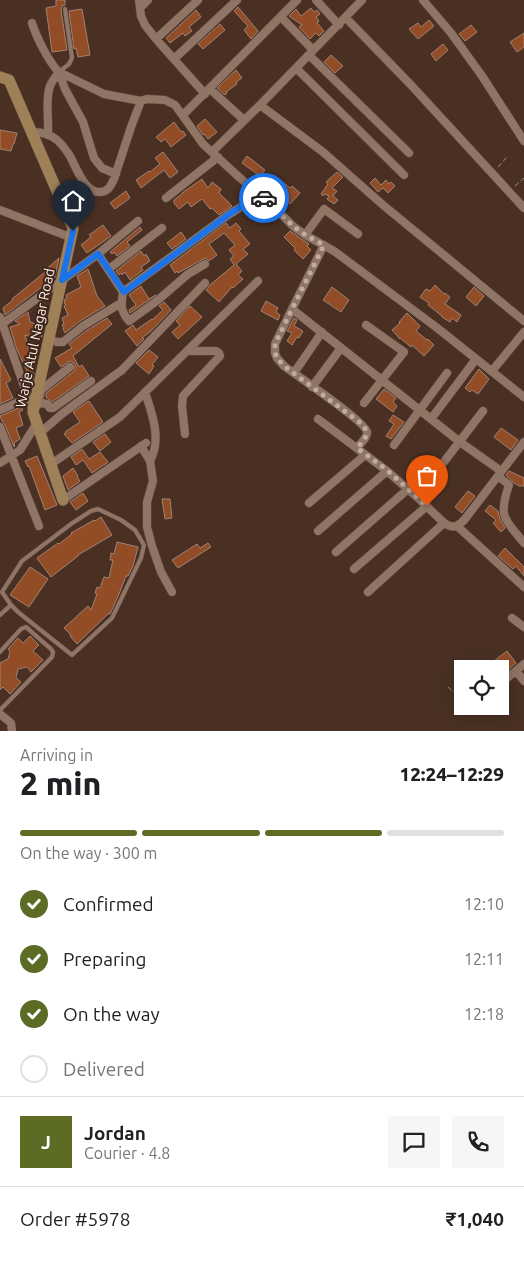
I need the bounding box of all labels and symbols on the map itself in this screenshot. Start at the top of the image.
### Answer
courier [239,173,289,223]
pin [52,180,94,231]
street label: Warje Atul Nagar Road [12,267,58,409]
pin [406,455,448,506]

